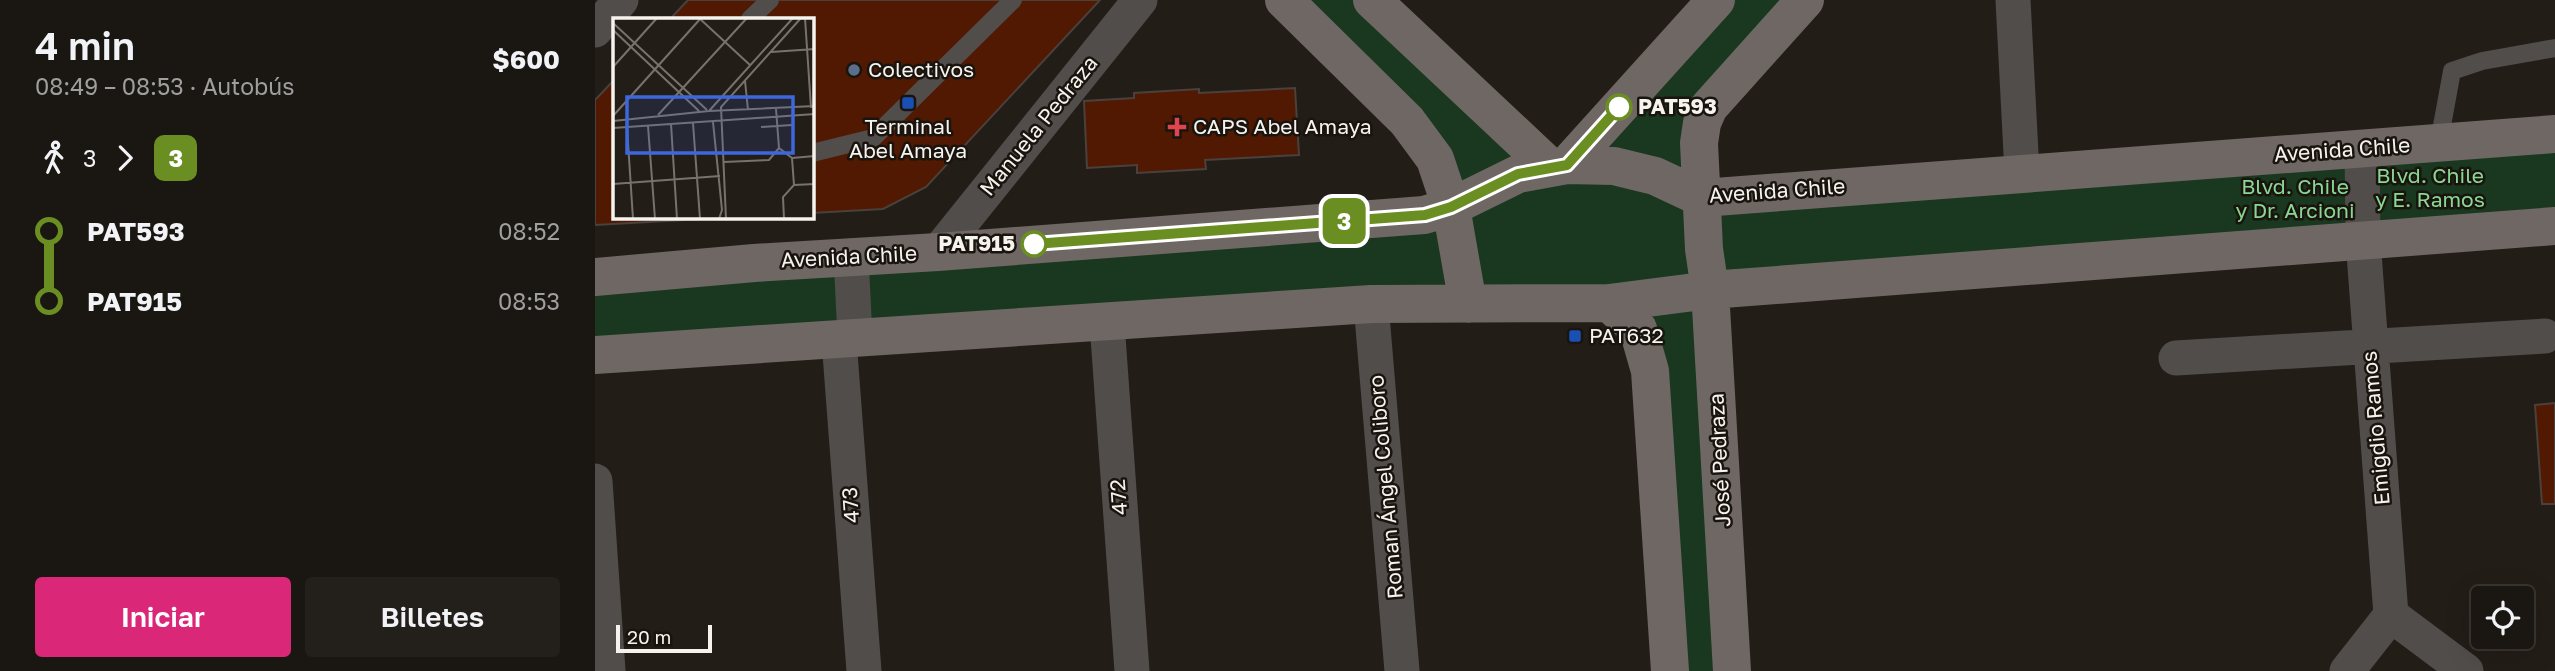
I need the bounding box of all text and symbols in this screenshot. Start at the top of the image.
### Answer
inset map [613,18,814,219]
text: 4 min [35,23,135,68]
text: $600 [492,44,560,75]
street label: Manuela Pedraza [974,50,1103,201]
place label: Colectivos [868,56,974,82]
marker: Colectivos [846,62,862,78]
text: 08:49 – 08:53 · Autobús [35,72,294,100]
place label: PAT593 [1638,93,1717,119]
marker: PAT593 [1606,94,1632,120]
marker: Terminal Abel Amaya [900,95,916,111]
place label: Terminal Abel Amaya [849,113,967,163]
place label: CAPS Abel Amaya [1193,113,1372,139]
marker: CAPS Abel Amaya [1167,117,1187,137]
street label: Avenida Chile [2273,131,2411,167]
icon: walk [35,139,73,177]
icon: forward [106,139,144,177]
text: 3 [168,143,183,172]
text: 3 [83,144,96,172]
park label: Blvd. Chile y E. Ramos [2375,162,2485,212]
street label: Avenida Chile [1708,172,1846,208]
park label: Blvd. Chile y Dr. Arcioni [2235,173,2355,223]
line badge: 3 [1321,198,1367,244]
text: 3 [1337,206,1351,235]
text: PAT593 [87,216,185,247]
text: 08:52 [498,217,560,245]
place label: PAT915 [938,230,1015,256]
marker: PAT915 [1021,231,1047,257]
street label: Avenida Chile [780,239,918,273]
text: PAT915 [87,286,182,317]
text: 08:53 [498,287,560,315]
place label: PAT632 [1589,322,1664,348]
marker: PAT632 [1567,328,1583,344]
street label: Emigdio Ramos [2355,350,2395,506]
street label: Roman Ángel Coliboro [1362,374,1408,600]
street label: José Pedraza [1703,393,1735,528]
street label: 472 [1104,478,1132,516]
street label: 473 [836,486,864,524]
button: Iniciar [35,577,291,657]
button: Billetes [305,577,560,657]
map controls [2471,586,2534,649]
button: locate [2471,586,2534,649]
scale bar [616,622,712,654]
text: 20 m [627,625,671,648]

